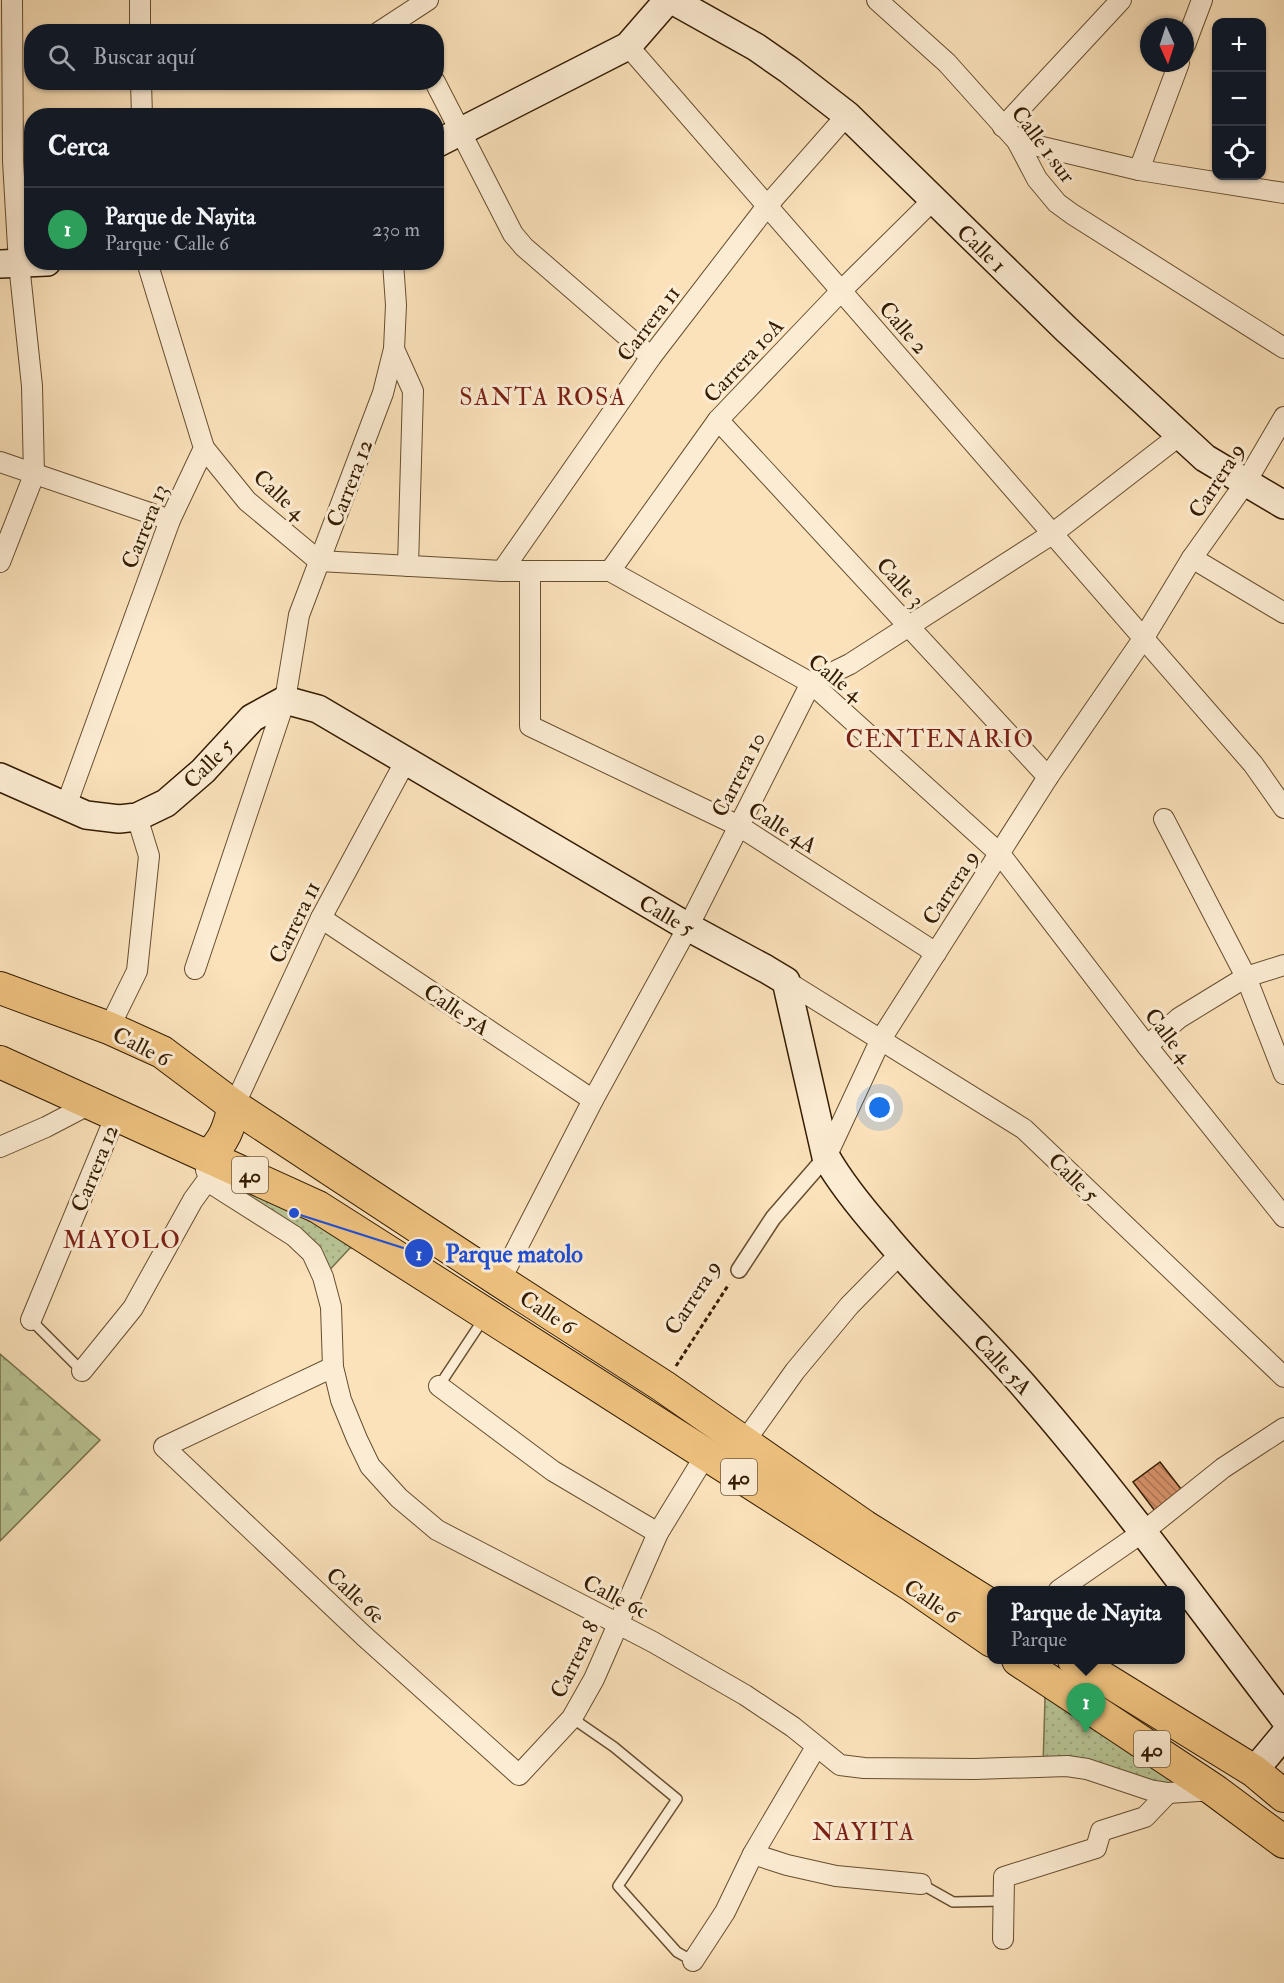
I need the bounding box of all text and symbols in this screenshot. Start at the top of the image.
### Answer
north arrow [1140,18,1194,72]
map controls [1212,18,1266,180]
button: + [1212,18,1266,72]
search box [24,24,444,90]
icon: search [45,41,78,74]
text: Buscar aquí [93,43,195,71]
button: − [1212,72,1266,126]
street label: Calle 1 sur [1005,100,1082,189]
button: locate [1212,126,1266,180]
text: Cerca [48,131,109,163]
text: Parque de Nayita [105,203,256,231]
text: 1 [64,217,71,242]
text: 230 m [372,217,420,242]
street label: Calle 1 [951,219,1012,279]
text: Parque · Calle 6 [105,231,229,256]
street label: Carrera 11 [611,280,687,367]
street label: Calle 2 [873,295,934,360]
street label: Carrera 10A [698,313,790,409]
district label: SANTA ROSA [459,382,627,413]
street label: Carrera 12 [320,436,379,531]
street label: Carrera 9 [1182,438,1251,523]
street label: Calle 4 [247,463,312,527]
street label: Carrera 13 [115,480,175,573]
street label: Calle 3 [870,552,930,614]
street label: Calle 4 [802,648,869,709]
district label: CENTENARIO [845,724,1035,755]
street label: Carrera 10 [706,727,772,822]
street label: Calle 5 [178,732,240,795]
street label: Calle 4A [743,796,822,860]
street label: Carrera 9 [916,845,985,930]
street label: Carrera 11 [263,877,327,968]
street label: Calle 5 [634,889,700,943]
street label: Calle 5A [418,978,495,1042]
street label: Calle 4 [1138,1003,1199,1070]
street label: Calle 6 [108,1021,177,1074]
your location [865,1093,894,1122]
street label: Carrera 12 [65,1121,125,1216]
street label: Calle 5 [1042,1147,1105,1209]
road number: 40 [232,1157,268,1193]
district label: MAYOLO [63,1225,181,1256]
callout: Parque matolo [404,1232,595,1274]
text: Parque matolo [445,1239,583,1270]
text: 1 [416,1243,422,1266]
street label: Carrera 9 [658,1255,727,1340]
street label: Calle 6 [514,1284,582,1342]
street label: Calle 5A [967,1328,1038,1401]
road number: 40 [721,1459,757,1495]
street label: Calle 6e [320,1561,391,1630]
street label: Calle 6c [578,1569,653,1625]
street label: Calle 6 [898,1573,966,1632]
popup [987,1586,1185,1664]
text: Parque de Nayita [1011,1599,1161,1627]
street label: Carrera 8 [544,1616,606,1703]
text: Parque [1011,1627,1067,1652]
pin: 1 [1066,1684,1106,1733]
road number: 40 [1134,1731,1170,1767]
district label: NAYITA [812,1817,916,1848]

